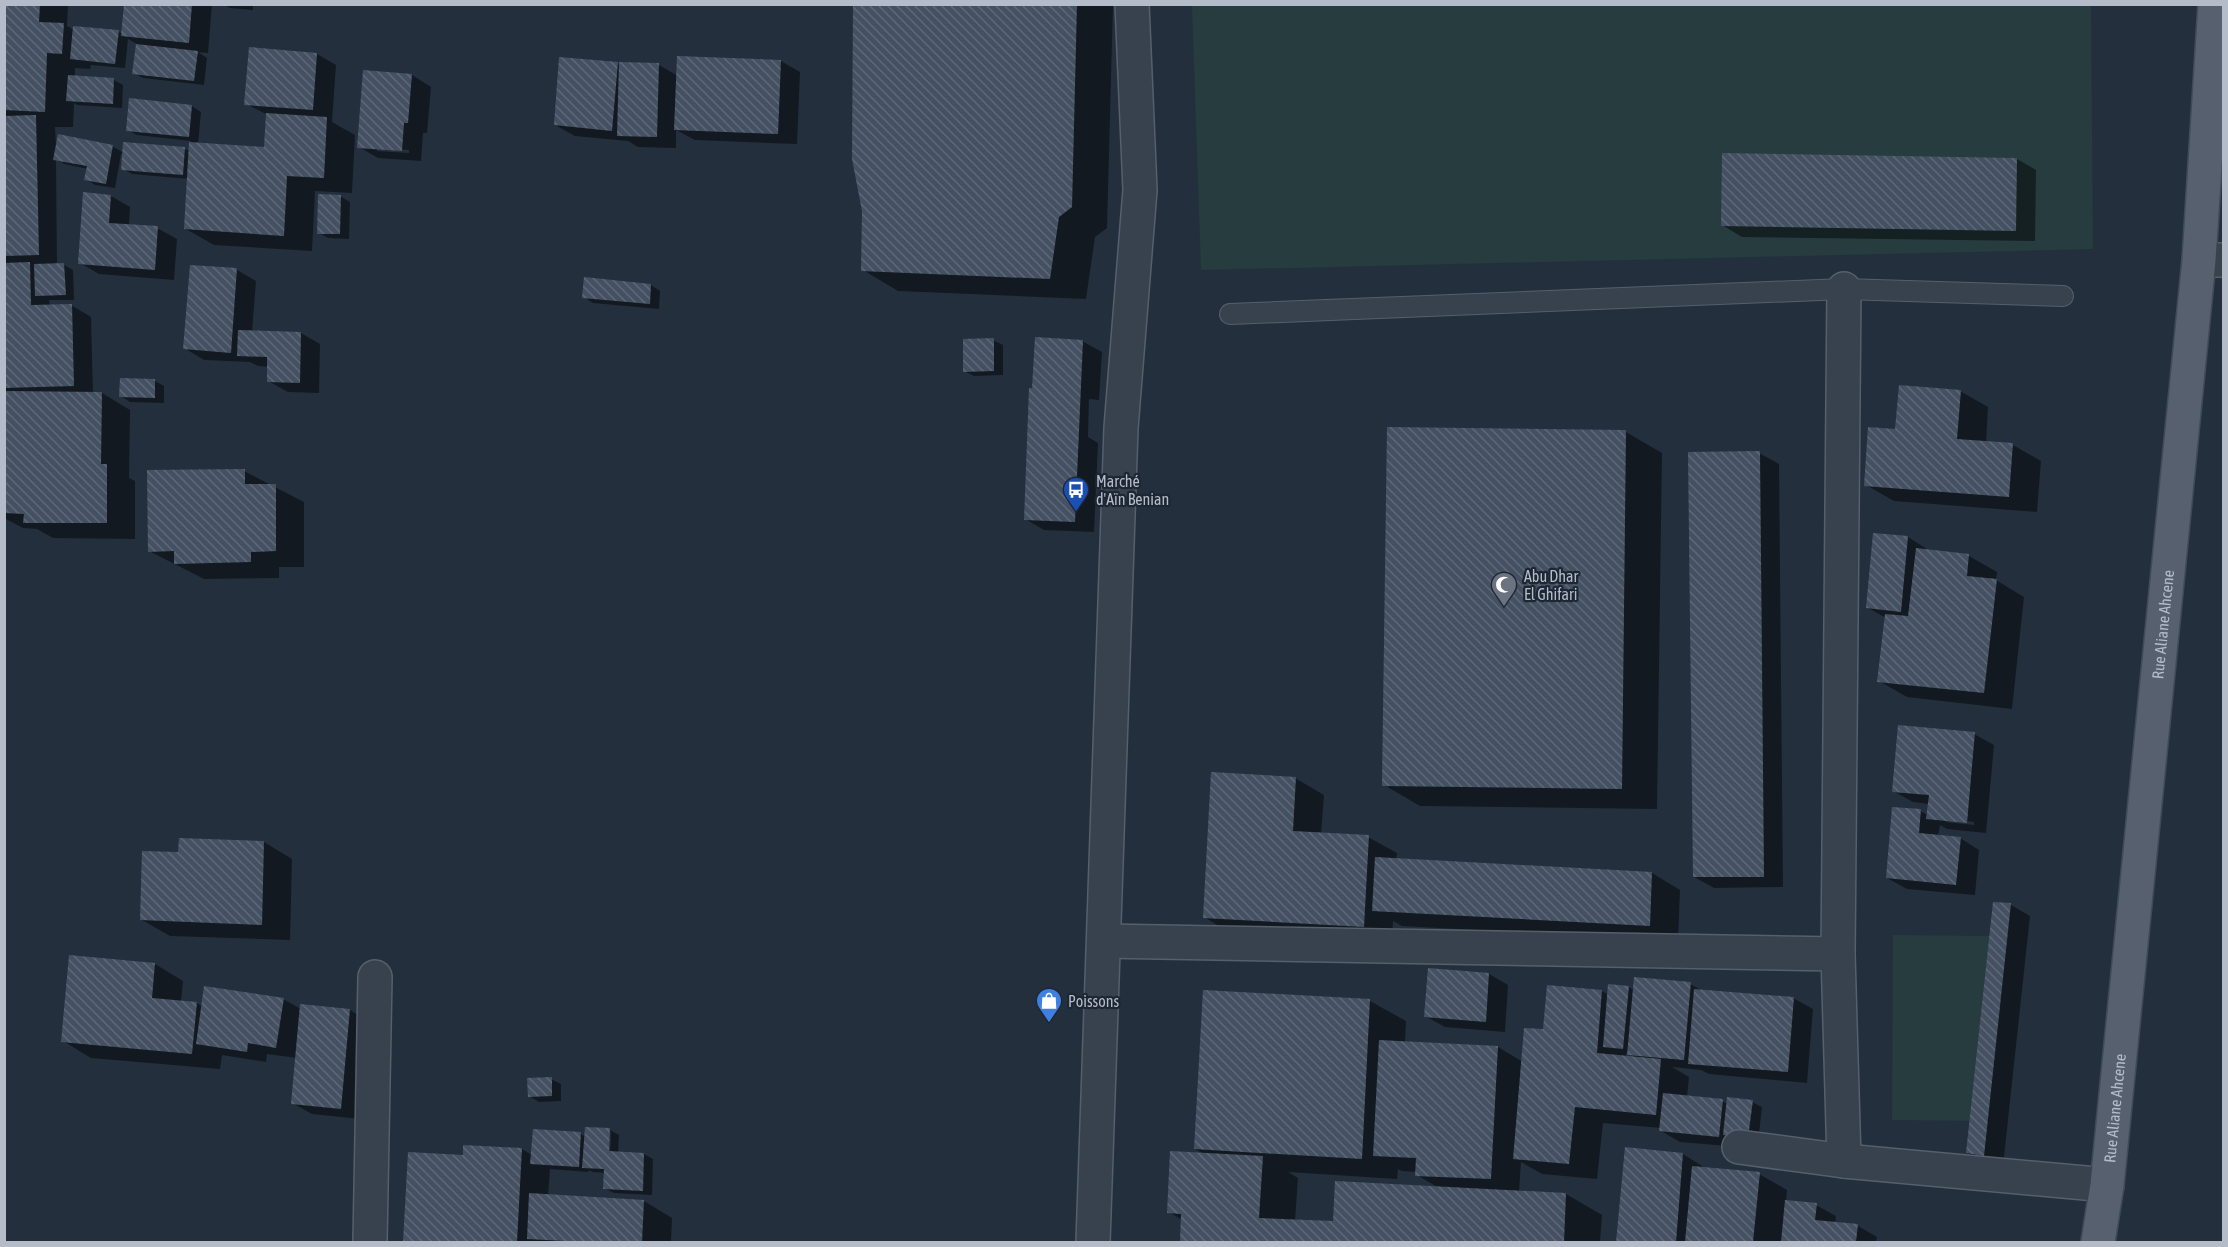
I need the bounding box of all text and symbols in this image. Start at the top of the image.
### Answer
place label: Marché d'Aïn Benian [1096,472,1169,508]
bus stop icon: Marché d'Aïn Benian [1061,475,1091,513]
place label: Abu Dhar El Ghifari [1524,567,1579,603]
street label: Rue Aliane Ahcene [2148,569,2177,680]
mosque icon: Abu Dhar El Ghifari [1489,570,1519,608]
shop icon: Poissons [1034,986,1064,1024]
place label: Poissons [1068,992,1119,1010]
street label: Rue Aliane Ahcene [2100,1053,2129,1163]

